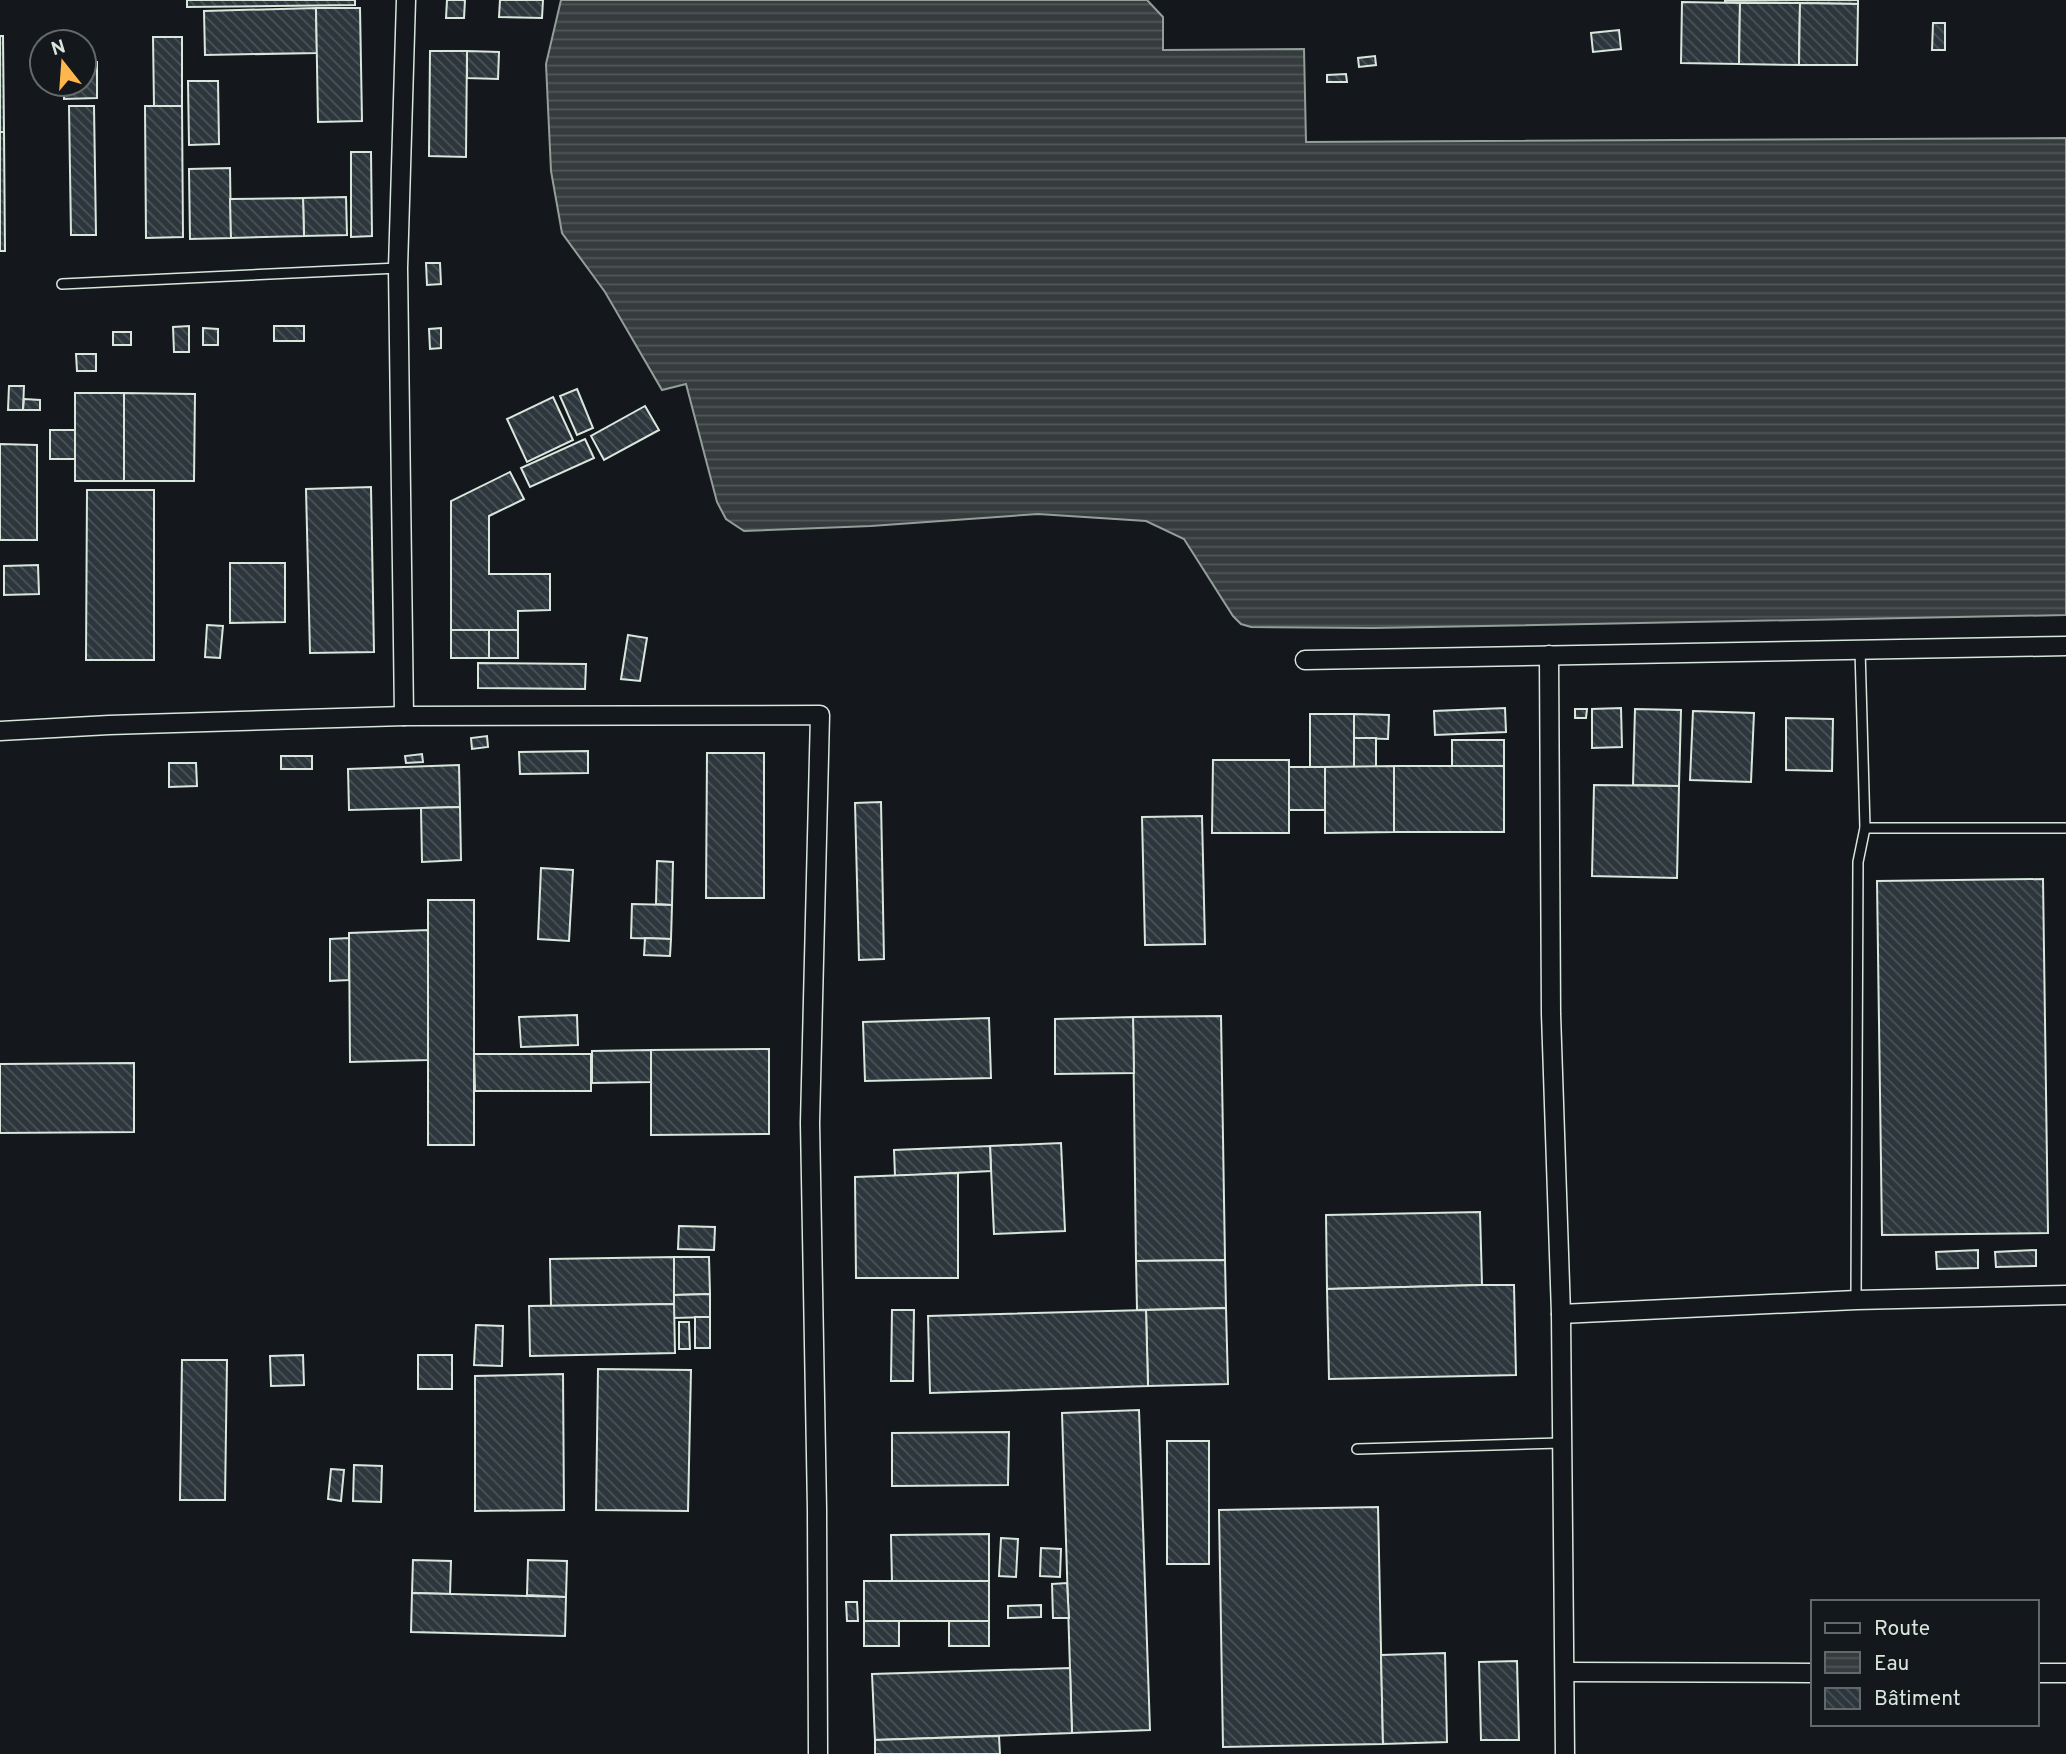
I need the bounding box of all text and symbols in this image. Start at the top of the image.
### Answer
north arrow [28,28,98,98]
text: N [49,35,69,62]
legend [1811,1600,2038,1726]
text: Route [1874,1616,1930,1643]
text: Eau [1874,1651,1909,1678]
text: Bâtiment [1874,1686,1961,1713]

